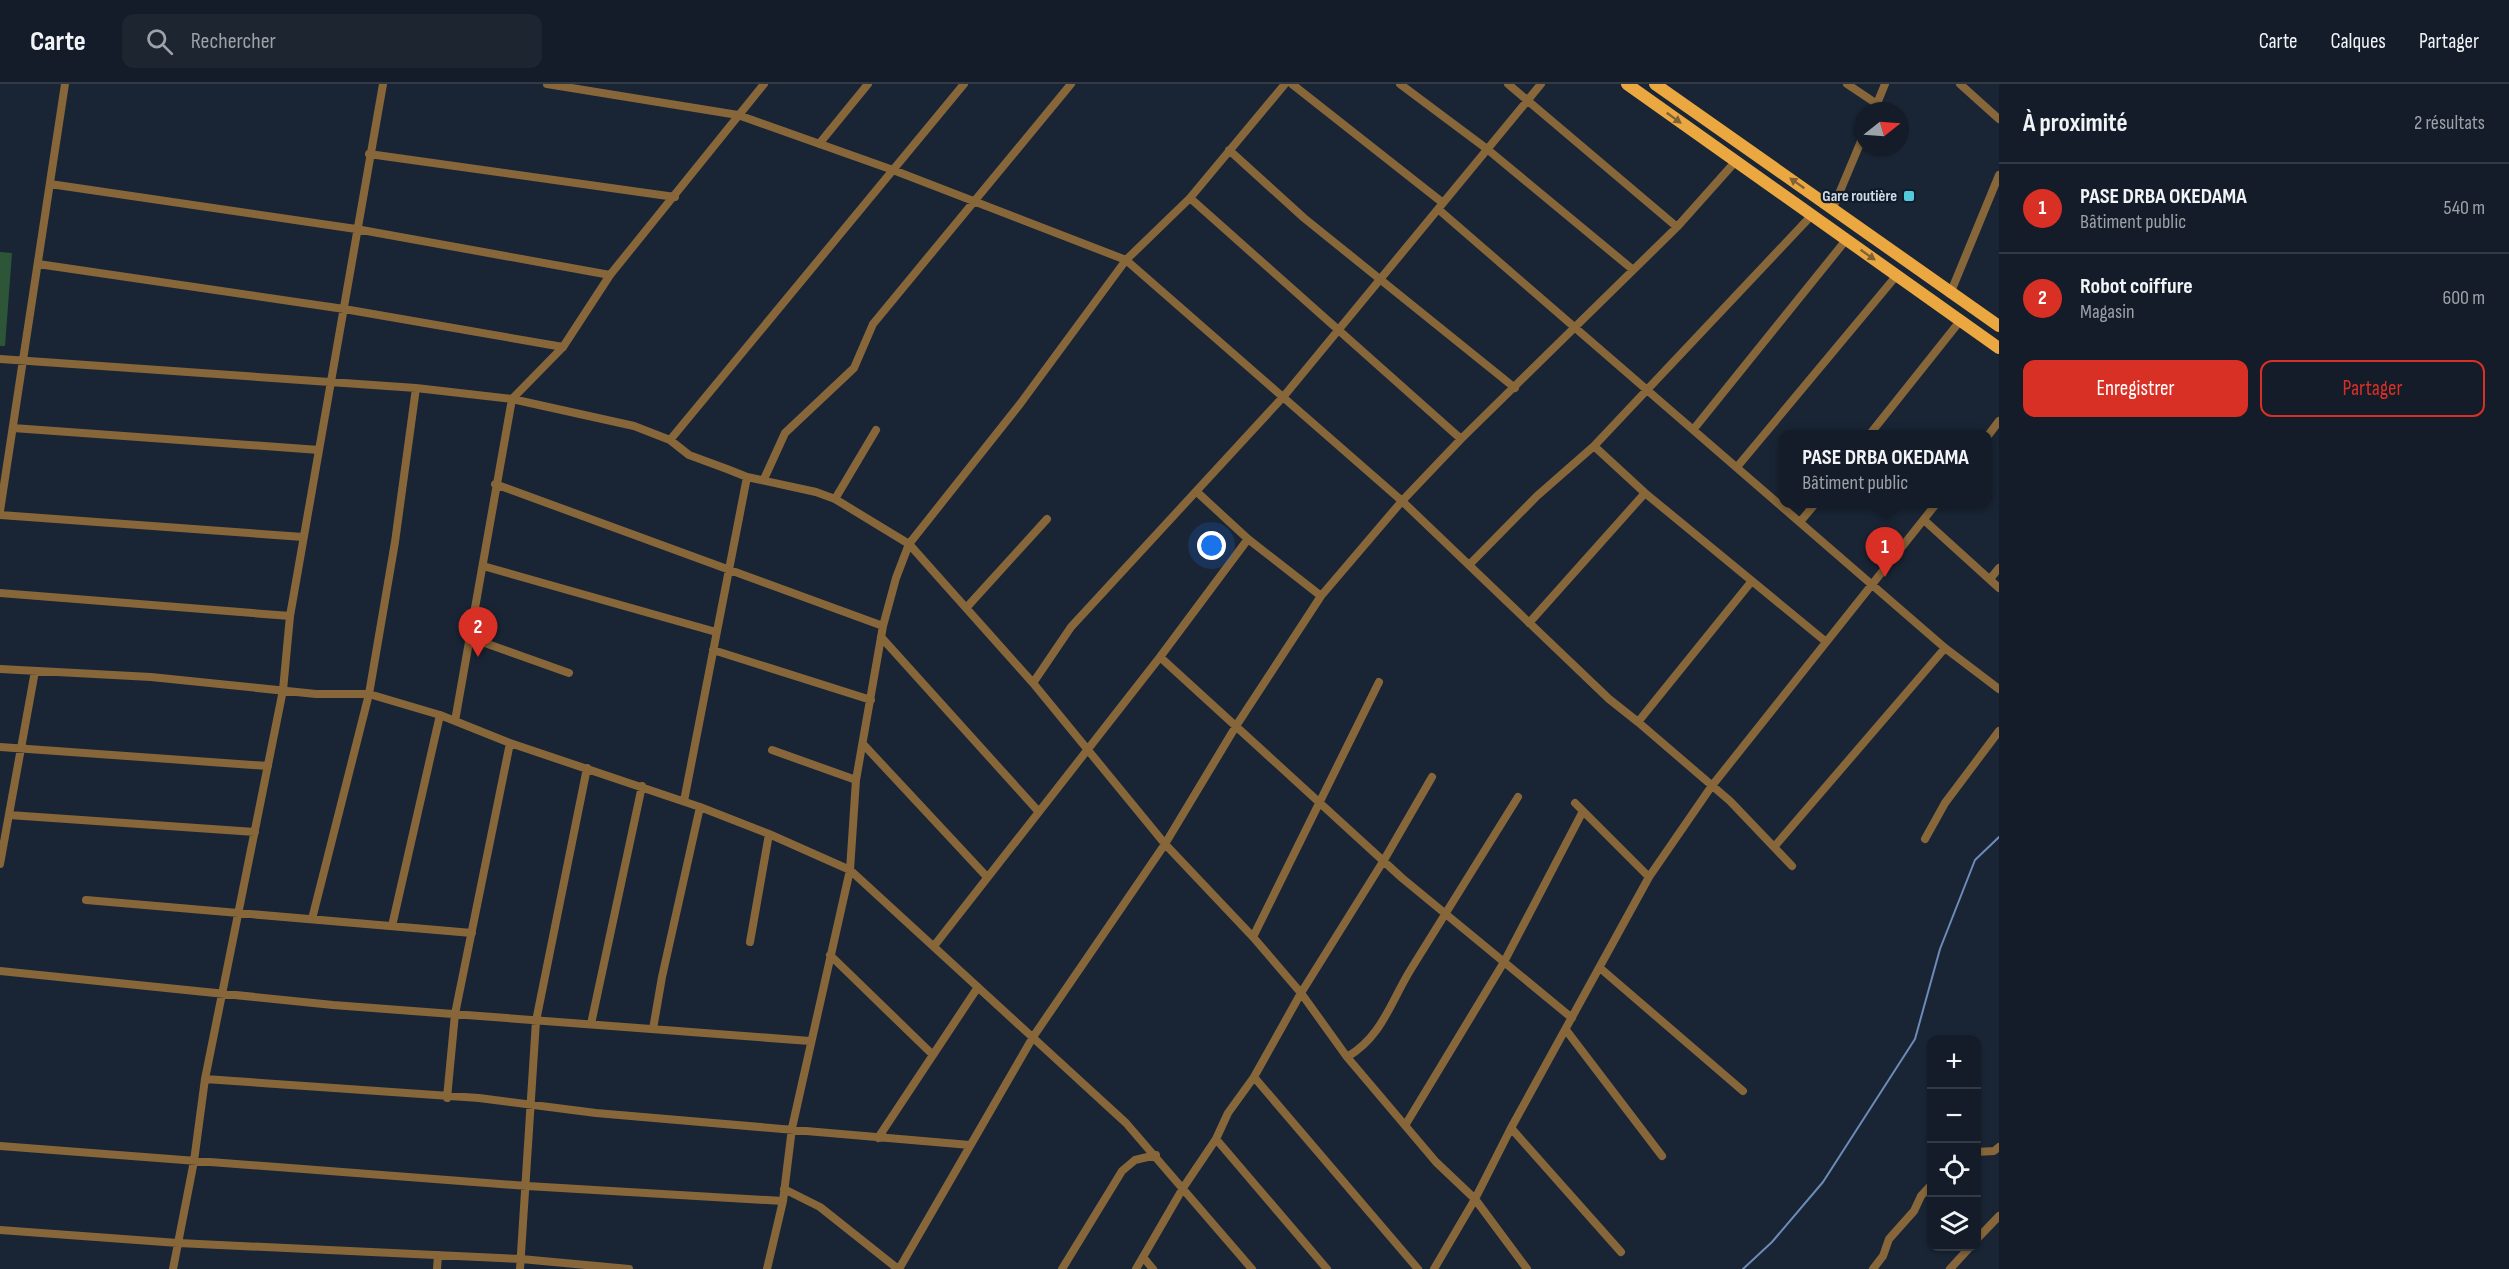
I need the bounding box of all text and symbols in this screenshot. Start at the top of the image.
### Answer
search box [122,14,542,68]
text: Carte [30,25,86,58]
icon: search [143,25,176,58]
text: Rechercher [191,28,276,55]
text: Carte [2259,29,2298,54]
text: Calques [2331,29,2386,54]
text: Partager [2419,29,2479,54]
north arrow [1855,102,1909,156]
text: À proximité [2023,108,2128,139]
text: 2 résultats [2414,111,2485,135]
one-way arrow [1666,112,1682,124]
one-way arrow [1790,177,1806,189]
text: PASE DRBA OKEDAMA [2080,183,2247,210]
place label: Gare routière [1822,187,1897,206]
marker: Gare routière [1902,189,1916,203]
text: 1 [2039,196,2046,220]
text: 540 m [2444,196,2485,220]
text: Bâtiment public [2080,210,2186,234]
one-way arrow [1860,249,1876,260]
text: Robot coiffure [2080,273,2193,300]
text: 2 [2038,286,2047,310]
text: 600 m [2442,286,2485,310]
text: Magasin [2080,300,2134,324]
button: Enregistrer [2023,360,2248,417]
button: Partager [2260,360,2485,417]
popup [1779,430,1992,508]
text: PASE DRBA OKEDAMA [1802,444,1969,471]
text: Bâtiment public [1802,471,1908,495]
pin: 1 [1866,528,1904,577]
your location [1197,531,1226,560]
pin: 2 [458,608,498,657]
map controls [1927,1035,1981,1251]
button: + [1927,1035,1981,1089]
button: − [1927,1089,1981,1143]
button: locate [1927,1143,1981,1197]
button: layers [1927,1197,1981,1251]

